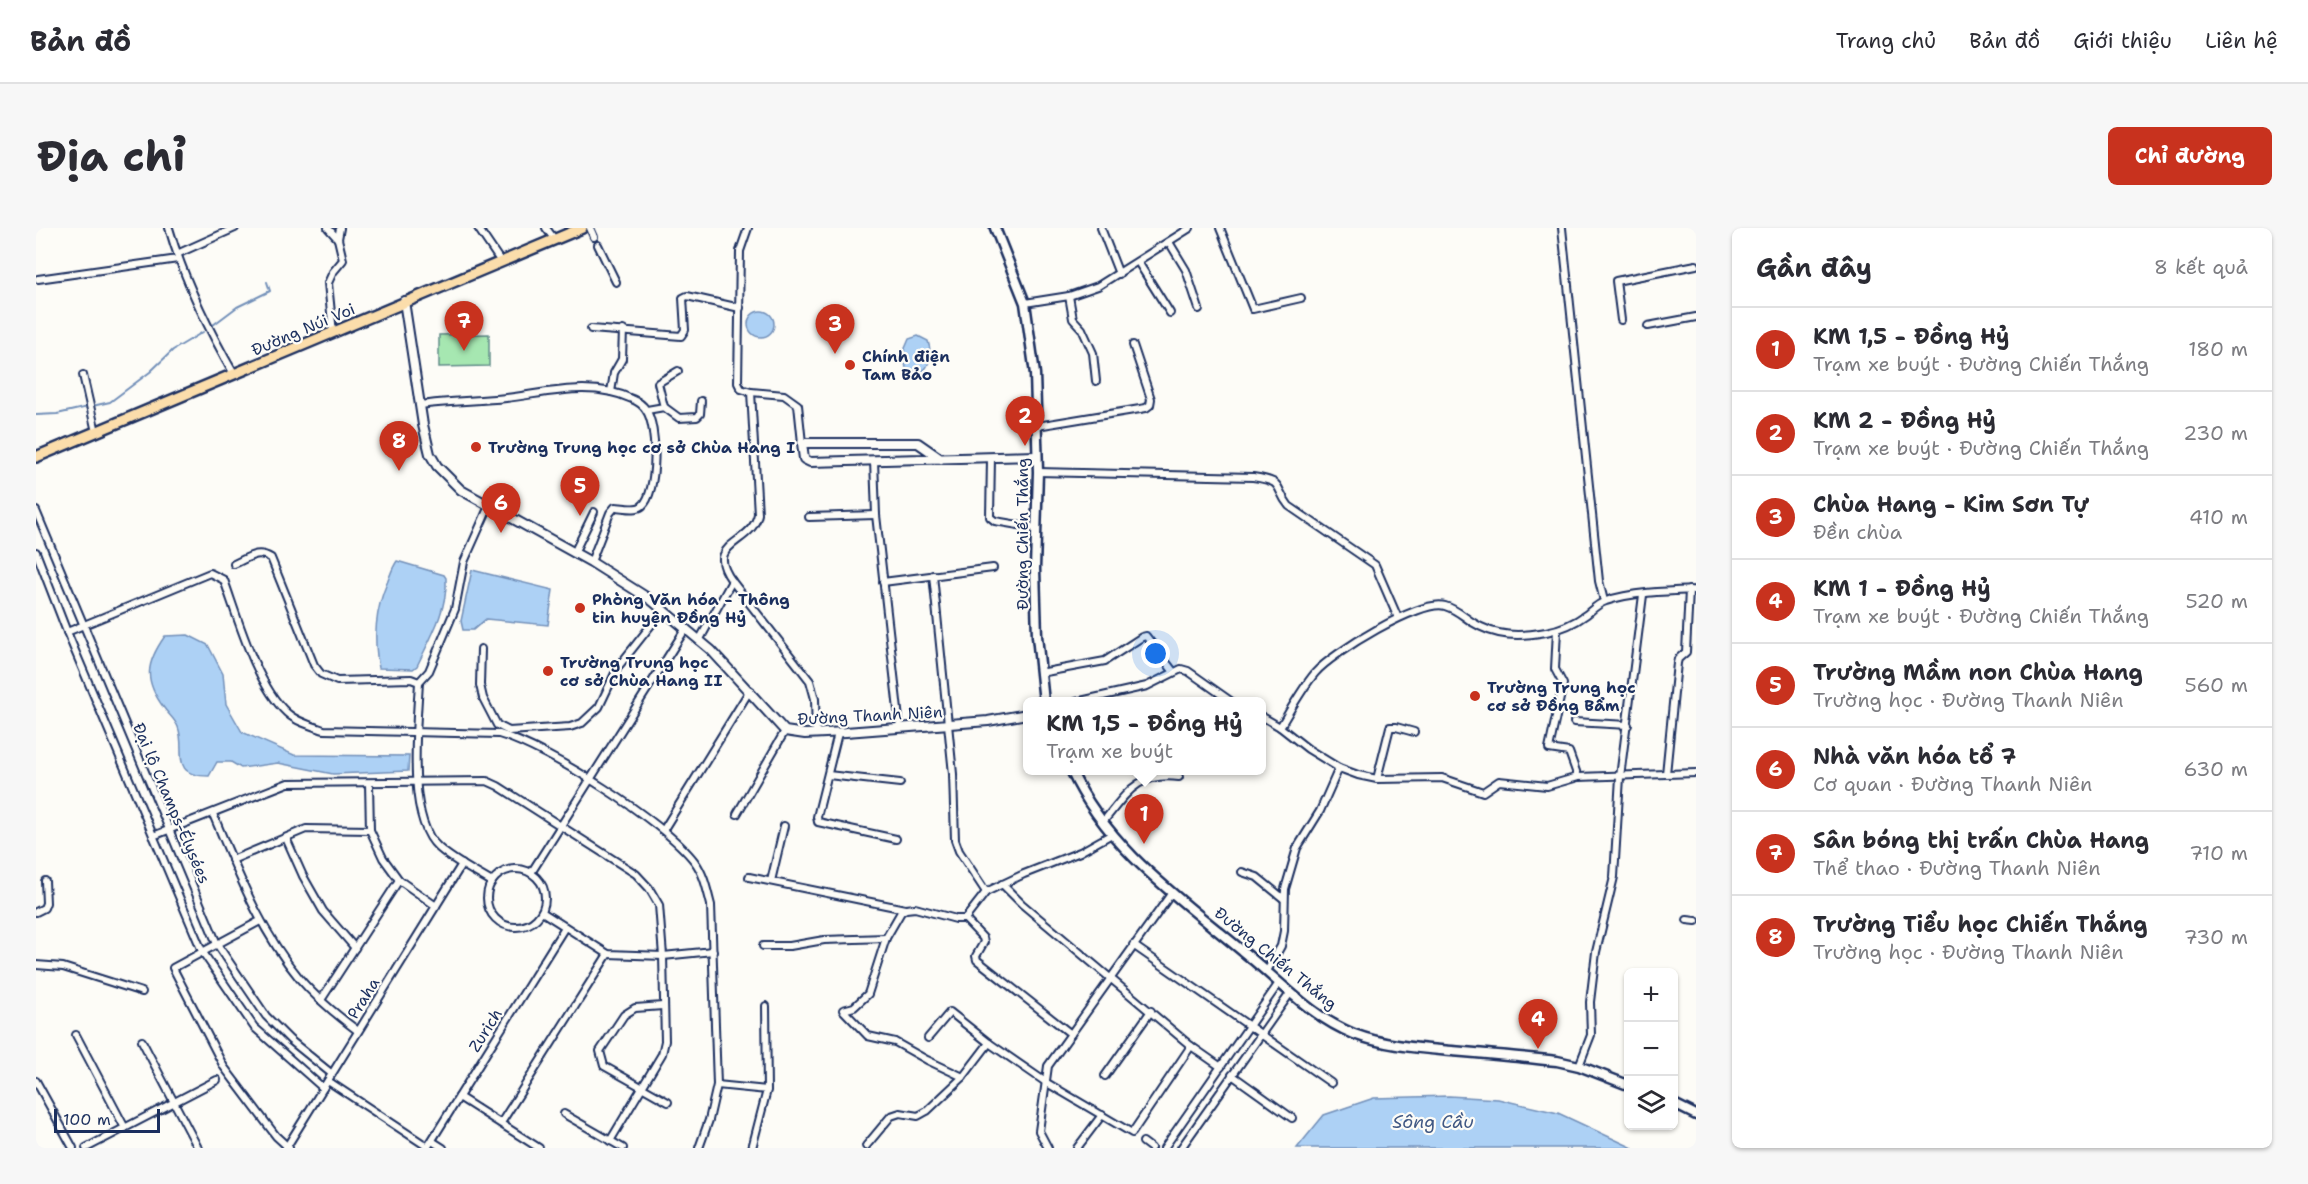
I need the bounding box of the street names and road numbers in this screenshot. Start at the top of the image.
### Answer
street label: Đường Núi Voi [248,298,358,361]
street label: Đường Chiến Thắng [1012,458,1033,610]
street label: Đường Thanh Niên [797,701,943,730]
street label: Đại lộ Champs-Élysées [128,720,215,887]
street label: Đường Chiến Thắng [1210,902,1341,1014]
street label: Praha [343,973,384,1023]
street label: Zurich [464,1005,507,1056]

